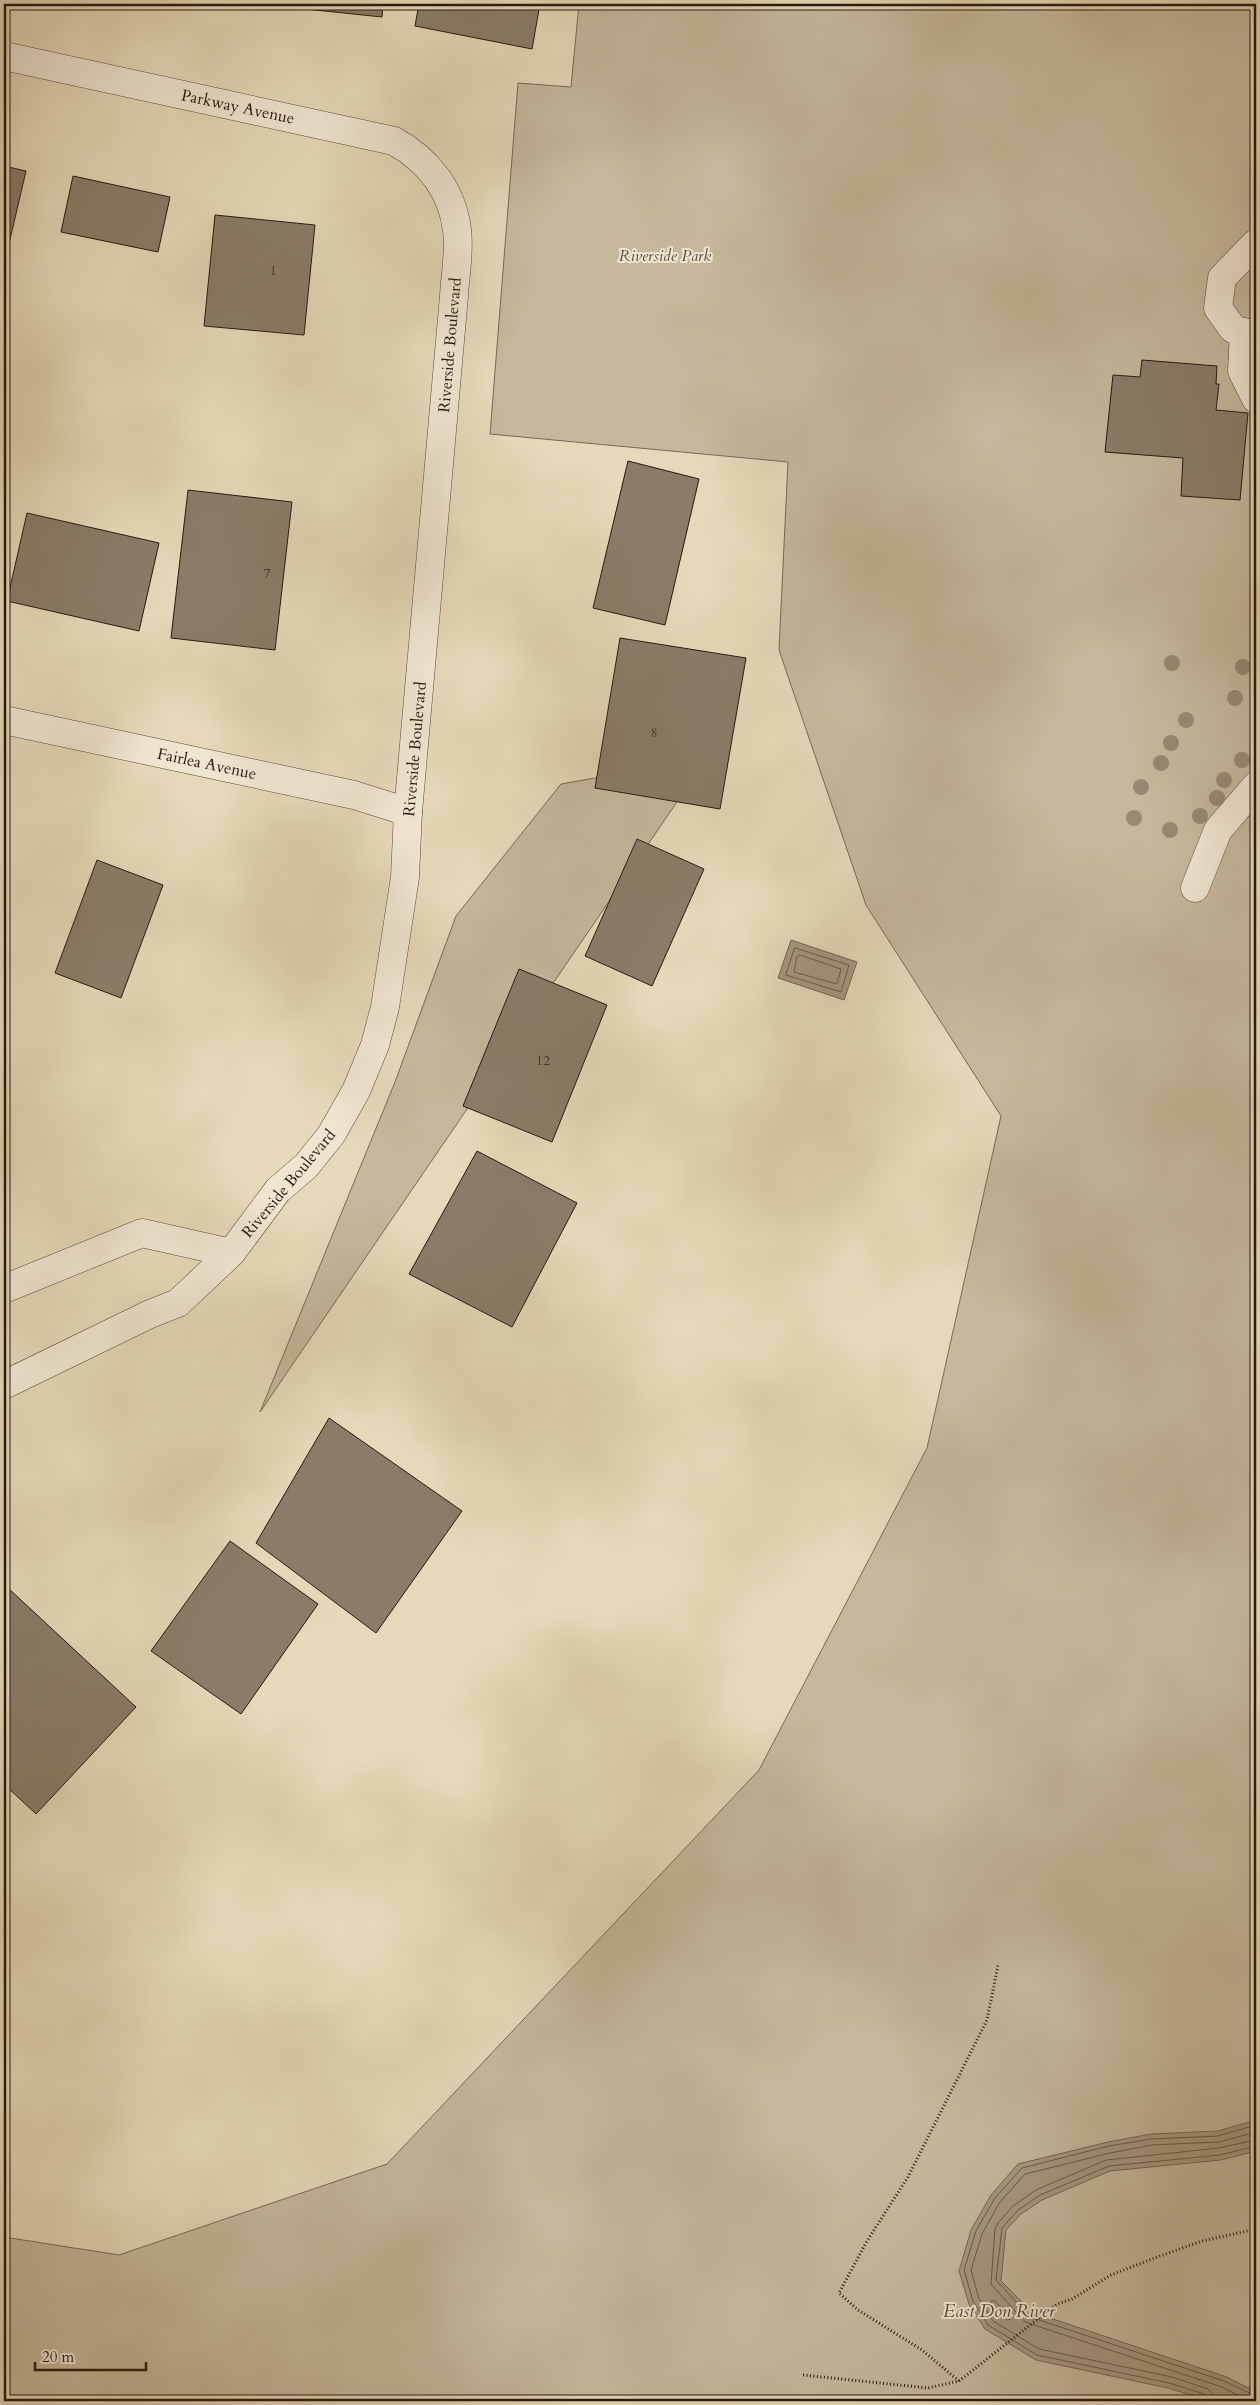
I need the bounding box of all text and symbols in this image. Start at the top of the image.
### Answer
street label: Parkway Avenue [179,84,296,130]
park label: Riverside Park [619,245,711,267]
house number: 1 [269,261,277,280]
street label: Riverside Boulevard [433,276,467,414]
house number: 7 [263,564,271,583]
street label: Riverside Boulevard [398,680,432,818]
house number: 8 [650,723,658,742]
street label: Fairlea Avenue [155,743,258,785]
house number: 12 [536,1051,550,1070]
street label: Riverside Boulevard [237,1124,341,1243]
water label: East Don River [943,2299,1056,2324]
scale bar [35,2340,146,2372]
text: 20 m [42,2347,74,2367]

